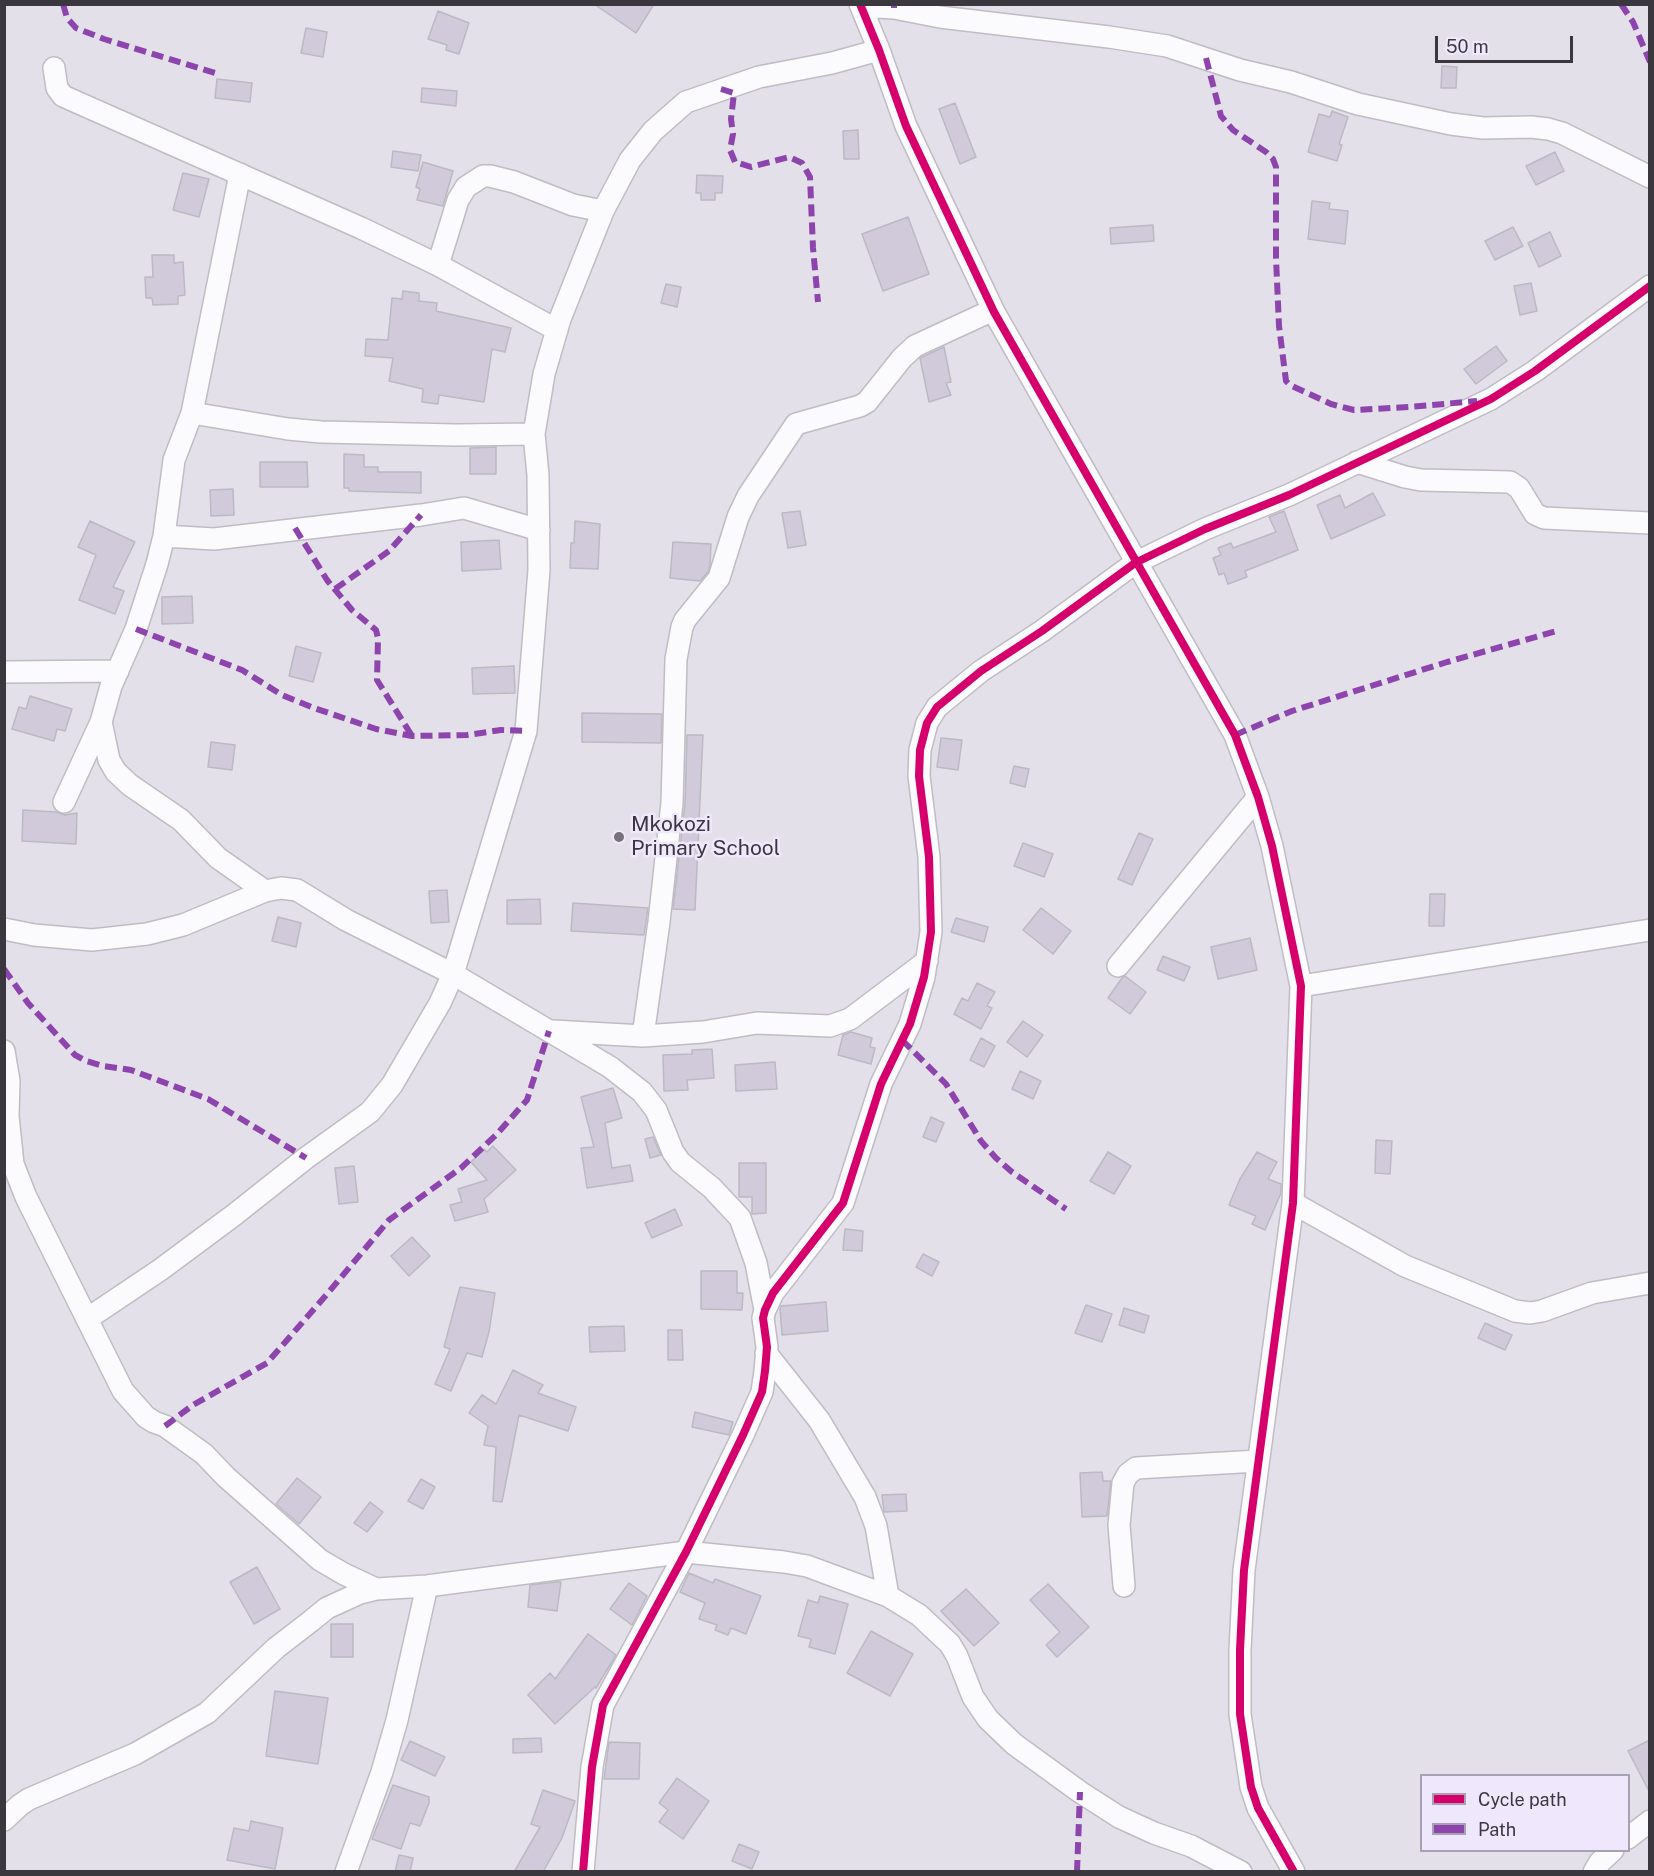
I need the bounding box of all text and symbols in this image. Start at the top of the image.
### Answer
scale bar [1438,24,1576,62]
text: 50 m [1446,36,1489,57]
place label: Mkokozi Primary School [631,812,780,862]
marker: Mkokozi Primary School [612,830,626,844]
legend [1420,1774,1630,1852]
text: Cycle path [1478,1789,1567,1810]
text: Path [1478,1819,1516,1840]

